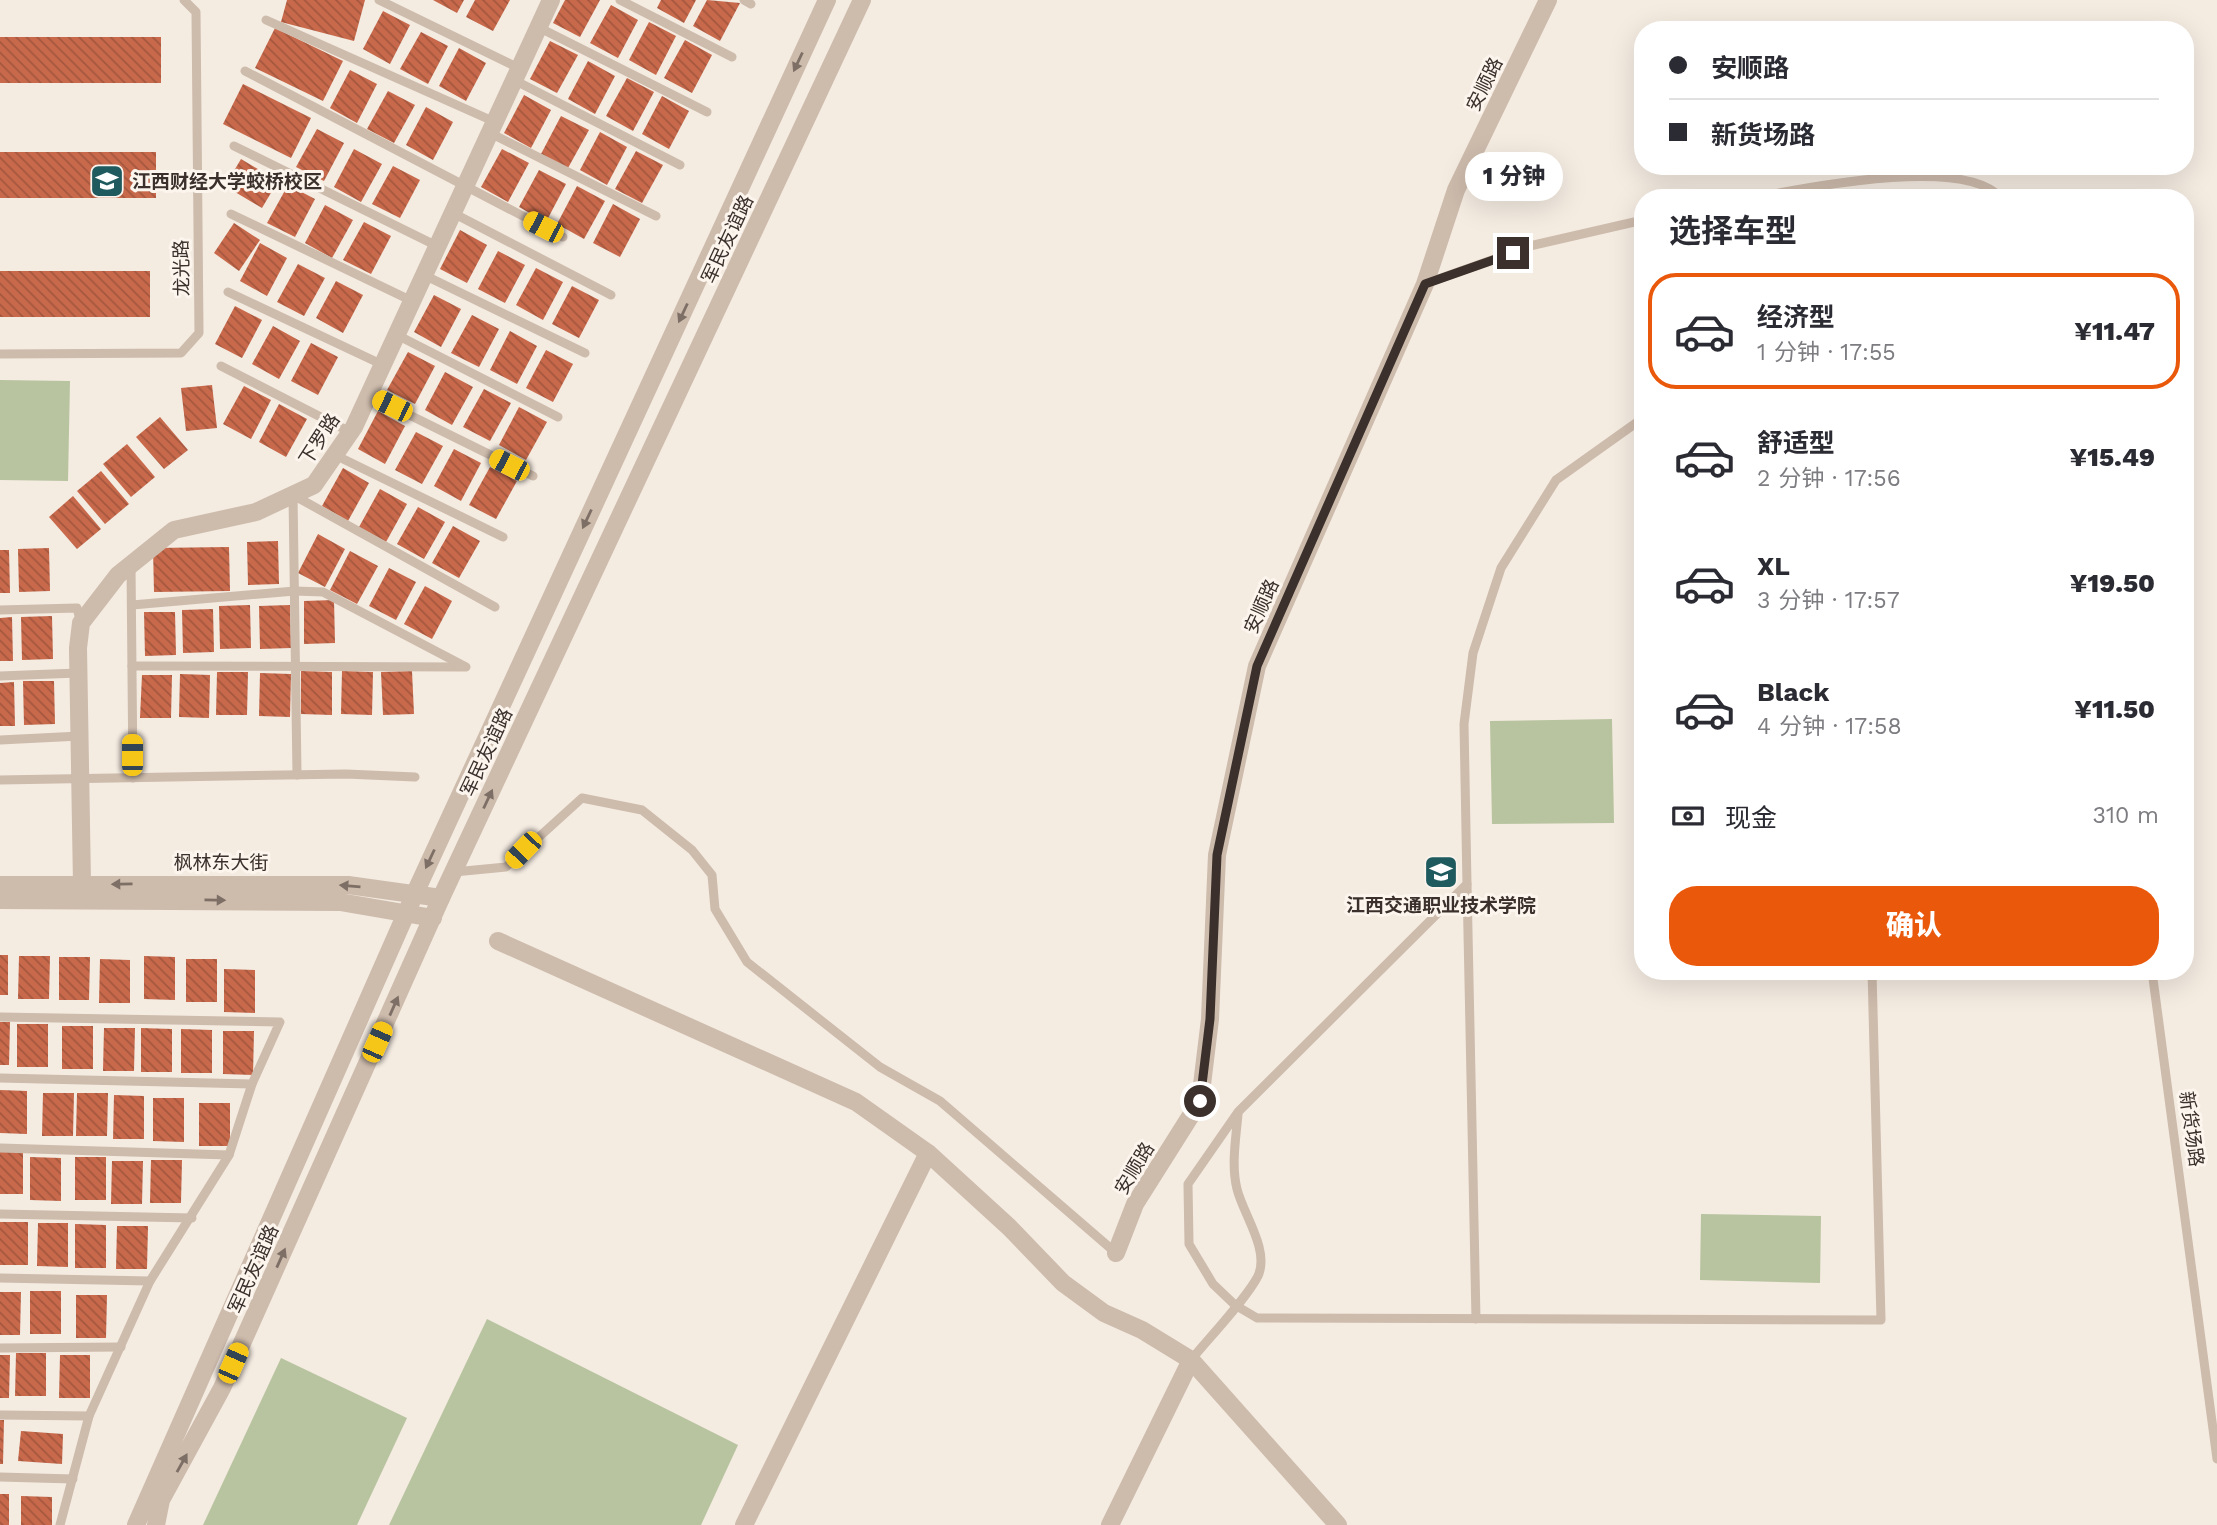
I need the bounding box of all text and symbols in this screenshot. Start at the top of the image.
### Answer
one-way arrow [793,52,804,72]
text: 安顺路 [1711,53,1789,83]
street label: 安顺路 [1462,54,1507,115]
text: 新货场路 [1711,120,1815,150]
callout: 1 分钟 [1464,152,1562,201]
school or university icon: 江西财经大学蛟桥校区 [88,162,126,200]
text: 1 分钟 [1483,163,1545,190]
place label: 江西财经大学蛟桥校区 [132,170,322,193]
street label: 军民友谊路 [697,191,758,287]
car [520,208,567,246]
text: 选择车型 [1669,212,1797,250]
route end [1497,237,1529,269]
street label: 龙光路 [170,239,193,297]
icon: car [1673,300,1736,363]
text: 经济型 [1757,302,1835,332]
one-way arrow [677,303,688,323]
text: ¥11.47 [2074,316,2155,346]
text: 1 分钟 · 17:55 [1757,339,1896,366]
car [369,387,416,425]
street label: 下罗路 [294,409,345,469]
icon: car [1673,426,1736,489]
text: 舒适型 [1757,428,1835,458]
text: ¥15.49 [2070,442,2155,472]
car [486,446,533,484]
text: 2 分钟 · 17:56 [1757,465,1901,492]
one-way arrow [581,509,592,530]
text: XL [1757,551,1790,581]
icon: car [1673,552,1736,615]
text: ¥19.50 [2070,568,2155,598]
street label: 安顺路 [1239,575,1284,637]
text: 3 分钟 · 17:57 [1757,587,1900,614]
text: Black [1757,677,1829,707]
icon: car [1673,678,1736,741]
text: ¥11.50 [2074,694,2155,724]
street label: 军民友谊路 [456,704,517,800]
text: 4 分钟 · 17:58 [1757,713,1902,740]
car [122,734,143,776]
one-way arrow [483,788,494,809]
icon: cash [1669,797,1707,835]
text: 310 m [2093,802,2159,829]
text: 现金 [1725,803,1777,833]
car [501,828,546,872]
one-way arrow [424,849,435,870]
street label: 枫林东大街 [173,851,269,874]
school or university icon: 江西交通职业技术学院 [1422,853,1460,891]
one-way arrow [111,878,133,889]
one-way arrow [338,880,360,891]
button: 确认 [1669,886,2159,966]
one-way arrow [204,894,226,905]
place label: 江西交通职业技术学院 [1346,894,1536,917]
one-way arrow [389,995,400,1016]
car [359,1019,396,1065]
route start [1184,1085,1216,1117]
street label: 新货场路 [2175,1090,2208,1168]
street label: 安顺路 [1110,1138,1159,1199]
street label: 军民友谊路 [224,1221,283,1317]
one-way arrow [275,1248,287,1268]
car [215,1340,252,1386]
one-way arrow [176,1453,188,1472]

